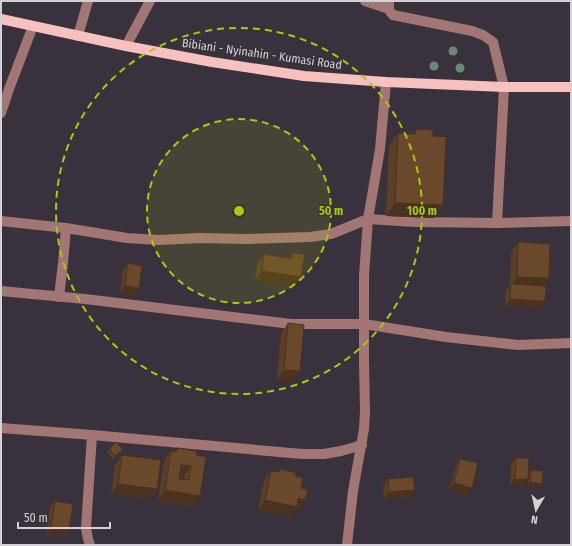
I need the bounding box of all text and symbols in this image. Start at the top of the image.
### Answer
street label: Bibiani - Nyinahin - Kumasi Road [181,36,343,72]
centre of rings [232,204,246,218]
text: 50 m [319,204,343,218]
text: 100 m [407,204,437,218]
north arrow [516,490,556,530]
scale bar [18,504,110,530]
text: 50 m [24,511,48,525]
text: N [530,512,539,526]

